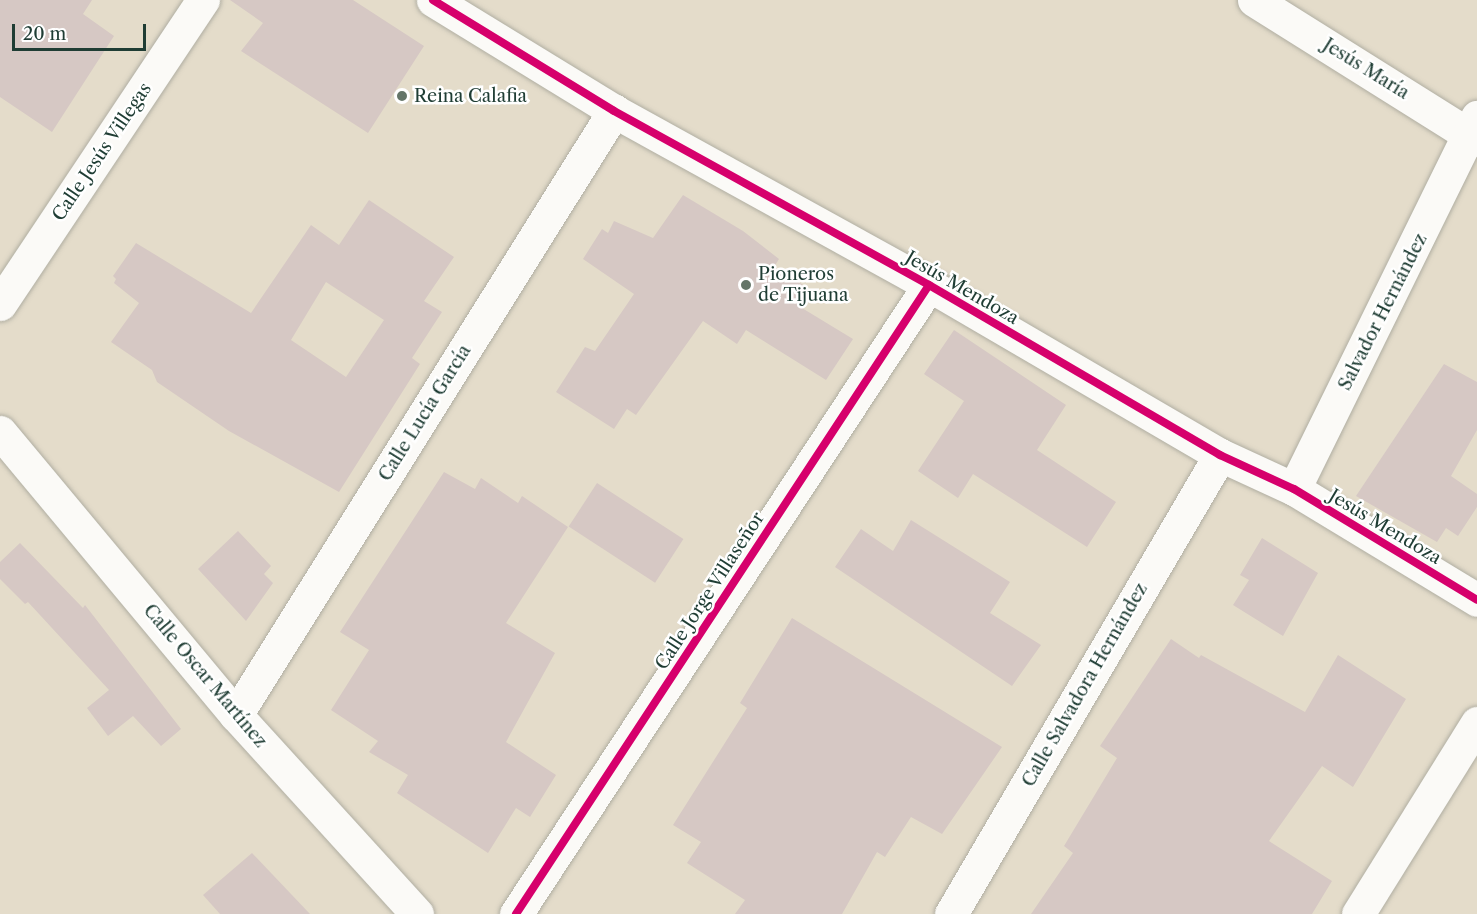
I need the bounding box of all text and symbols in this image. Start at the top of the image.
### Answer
scale bar [15,12,148,50]
text: 20 m [23,23,66,45]
street label: Jesús María [1319,34,1413,104]
street label: Calle Jesús Villegas [48,79,156,225]
place label: Reina Calafia [414,85,527,107]
marker: Reina Calafia [395,89,409,103]
street label: Salvador Hernández [1334,230,1432,394]
street label: Jesús Mendoza [901,247,1023,329]
place label: Pioneros de Tijuana [758,264,849,306]
marker: Pioneros de Tijuana [739,278,753,292]
street label: Calle Lucía García [374,341,476,485]
street label: Jesús Mendoza [1325,485,1445,569]
street label: Calle Jorge Villaseñor [651,508,769,674]
street label: Calle Salvadora Hernández [1018,579,1152,791]
street label: Calle Oscar Martínez [139,600,271,752]

